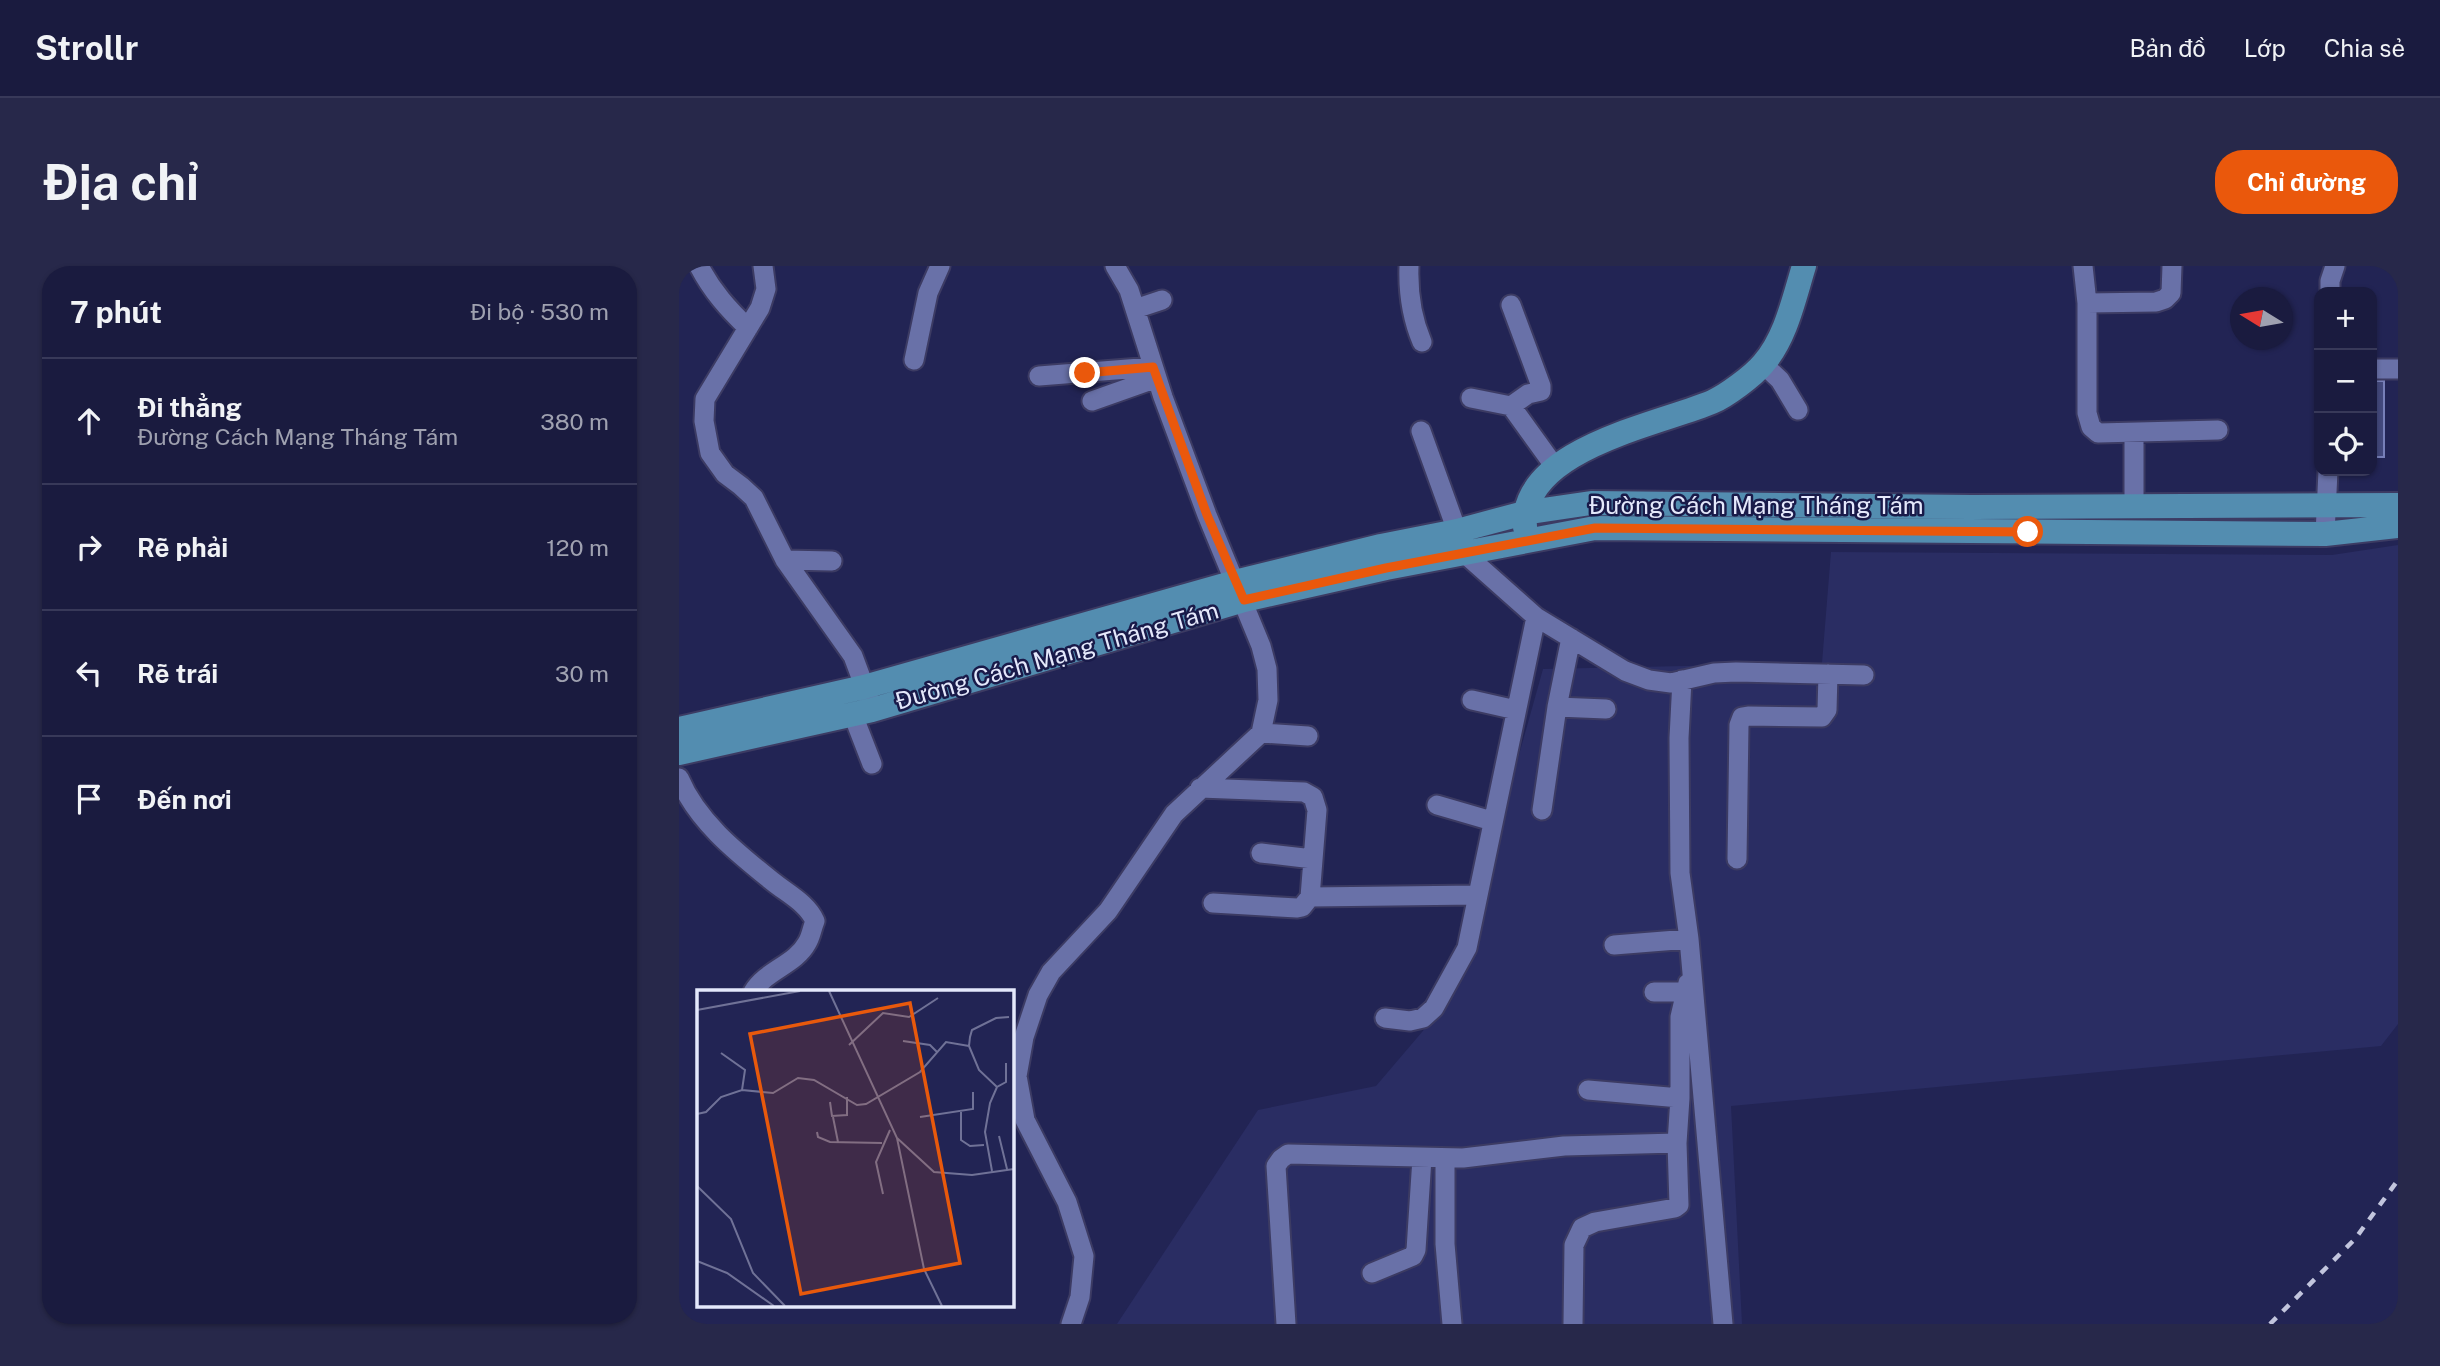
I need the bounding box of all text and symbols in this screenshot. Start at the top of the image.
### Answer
text: Strollr [35,29,138,67]
text: Bản đồ [2129,34,2206,62]
text: Lớp [2244,34,2286,62]
text: Chia sẻ [2324,34,2405,62]
button: Chỉ đường [2215,150,2398,214]
text: Địa chỉ [42,153,199,211]
north arrow [2230,287,2293,350]
map controls [2314,287,2377,476]
button: + [2314,287,2377,350]
text: 7 phút [70,294,162,330]
text: Đi bộ · 530 m [470,298,609,325]
button: − [2314,350,2377,413]
route end [1069,357,1100,388]
text: Đi thẳng [137,392,242,423]
icon: ahead [70,402,108,440]
text: 380 m [540,408,609,435]
button: locate [2314,413,2377,476]
text: Đường Cách Mạng Tháng Tám [137,423,458,450]
street label: Đường Cách Mạng Tháng Tám [1588,491,1924,519]
route start [2012,516,2043,547]
icon: right [70,528,108,566]
text: Rẽ phải [137,532,228,563]
text: 120 m [546,534,609,561]
street label: Đường Cách Mạng Tháng Tám [892,595,1222,715]
icon: left [70,654,108,692]
text: Rẽ trái [137,658,218,689]
text: 30 m [555,660,609,687]
icon: arrive [70,780,108,818]
text: Đến nơi [137,784,232,815]
inset map [697,990,1013,1306]

